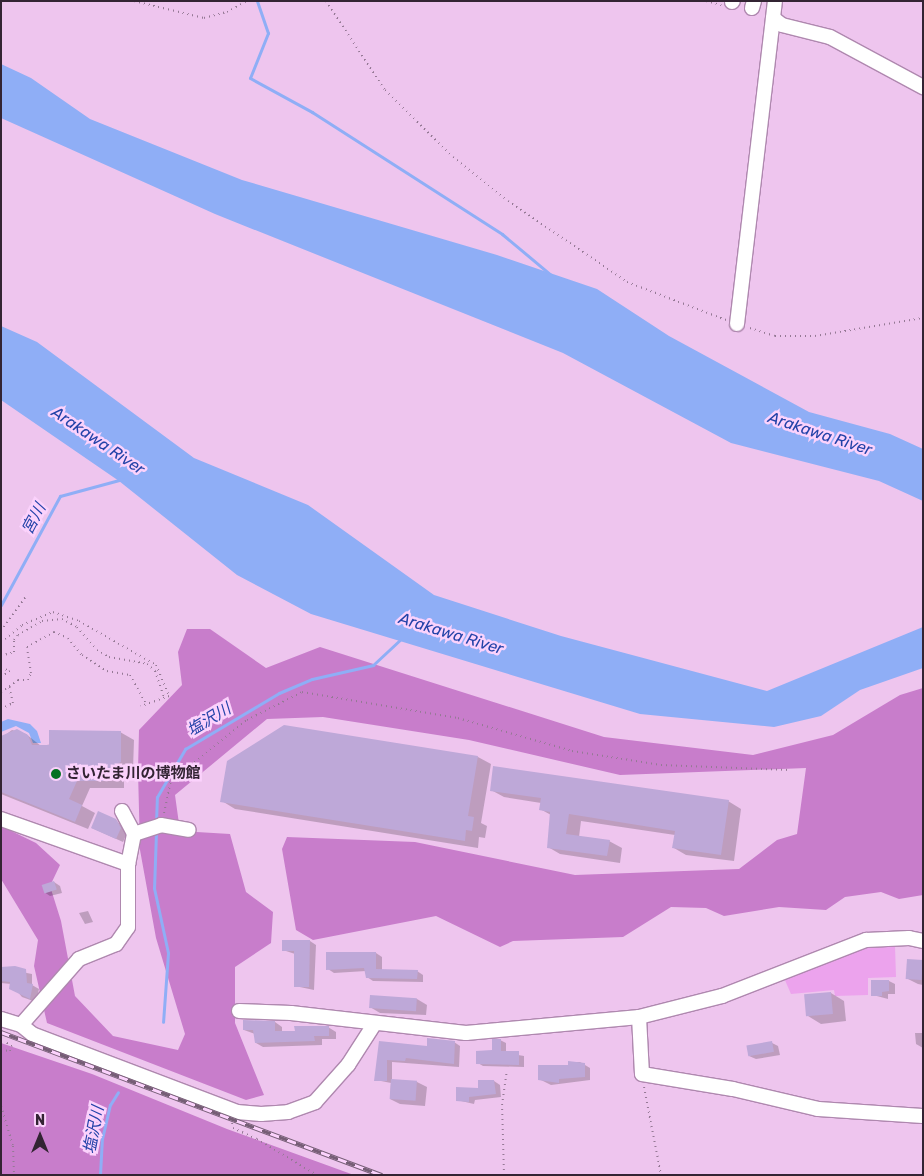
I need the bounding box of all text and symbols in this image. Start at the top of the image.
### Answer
water label: Arakawa River [48,403,148,479]
water label: Arakawa River [766,408,874,460]
water label: 宮川 [18,500,50,538]
water label: Arakawa River [397,609,505,659]
water label: 塩沢川 [183,699,235,741]
place label: さいたま川の博物館 [66,765,201,783]
marker: さいたま川の博物館 [50,768,62,780]
water label: 塩沢川 [80,1105,108,1155]
north arrow [15,1111,65,1161]
text: N [35,1112,45,1129]

